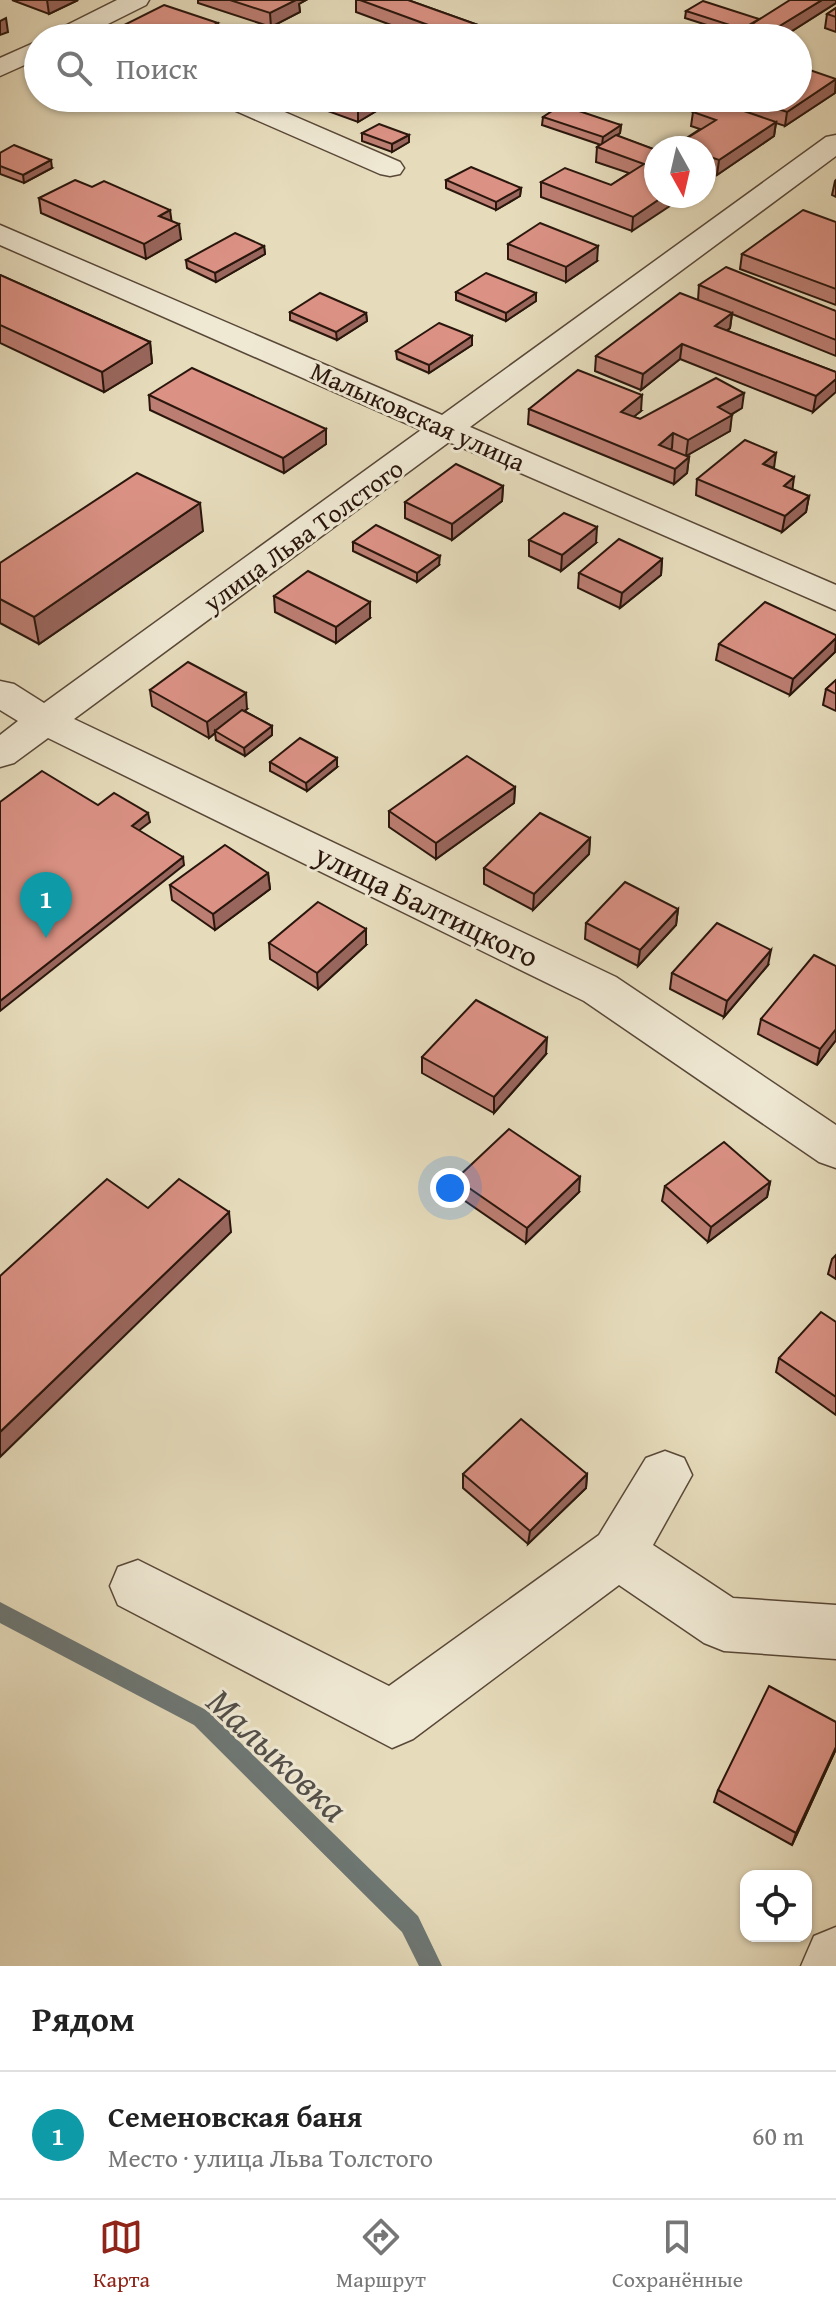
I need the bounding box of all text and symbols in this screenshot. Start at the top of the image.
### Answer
search box [24,24,812,112]
icon: search [52,46,96,90]
text: Поиск [116,46,198,90]
north arrow [644,136,716,208]
street label: Малыковская улица [304,351,532,481]
street label: улица Льва Толстого [194,449,411,622]
street label: улица Балтицкого [307,831,546,978]
pin: 1 [20,872,72,938]
your location [430,1168,470,1208]
water label: Малыковка [195,1674,362,1835]
map controls [740,1870,812,1942]
button: locate [740,1870,812,1942]
text: Рядом [32,1994,135,2043]
text: Семеновская баня [108,2094,362,2138]
text: 1 [51,2116,65,2155]
text: 60 m [752,2116,804,2155]
text: Место · улица Льва Толстого [108,2138,433,2177]
tab: Карта [93,2215,150,2295]
tab: Маршрут [336,2215,426,2295]
tab: Сохранённые [612,2215,743,2295]

